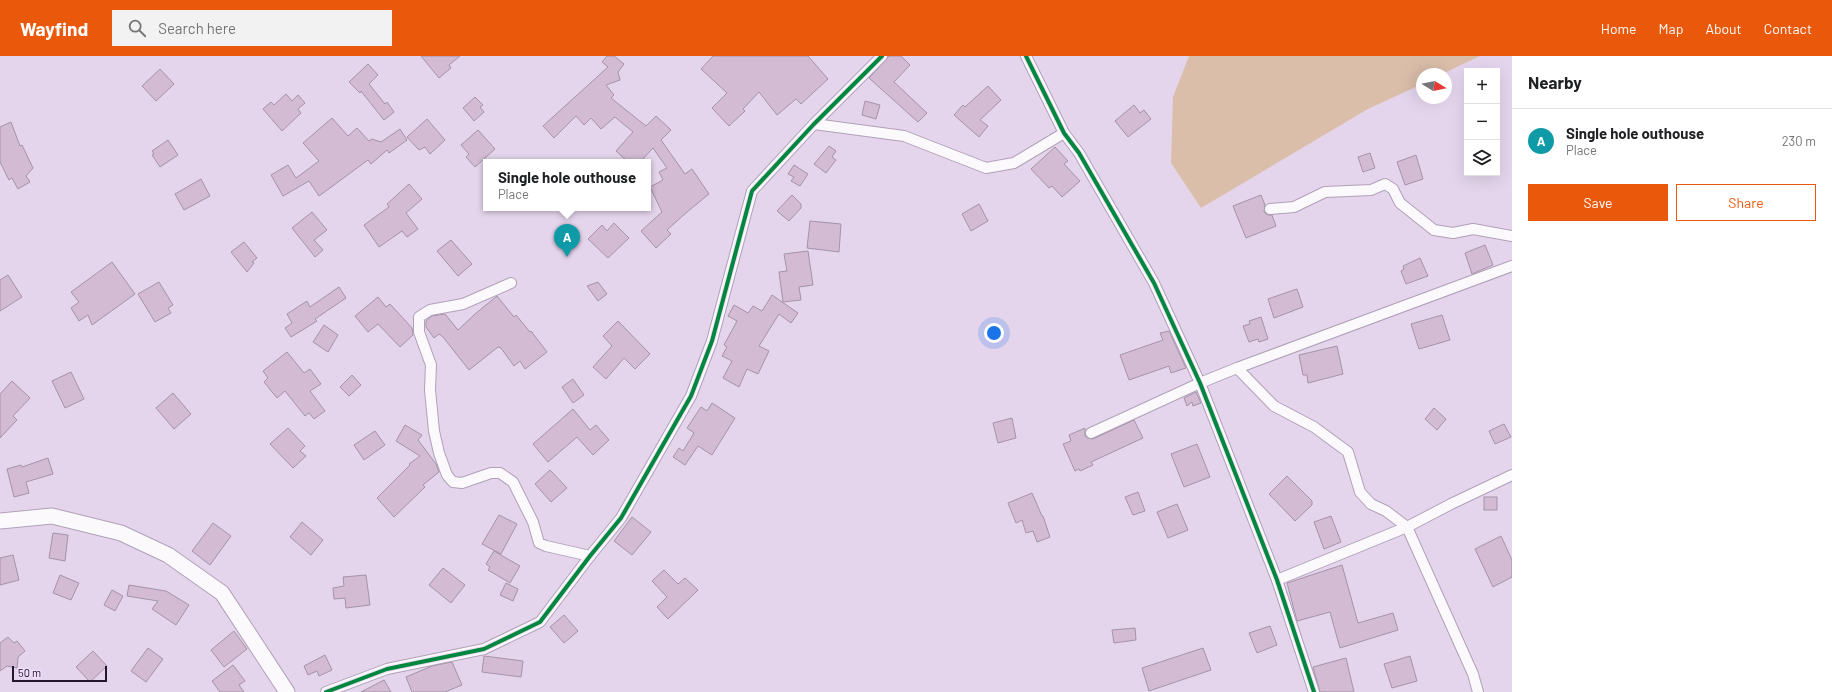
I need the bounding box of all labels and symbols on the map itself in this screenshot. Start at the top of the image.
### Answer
north arrow [1416,68,1452,104]
pin: A [554,224,580,257]
your location [984,323,1004,343]
scale bar [12,664,107,683]

